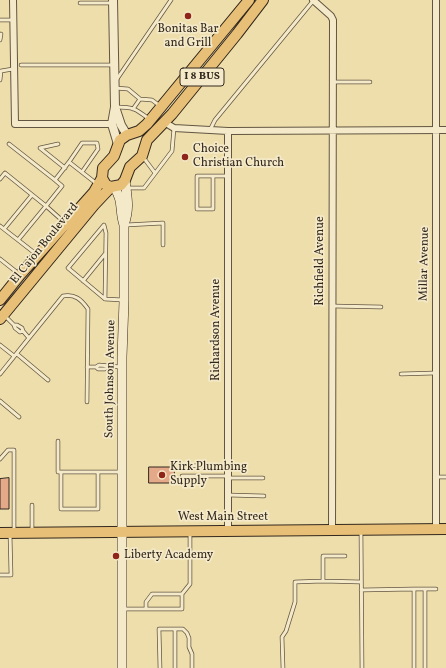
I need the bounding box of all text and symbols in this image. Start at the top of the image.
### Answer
marker: Bonitas Bar and Grill [183,11,193,21]
place label: Bonitas Bar and Grill [158,23,218,51]
road number: I 8 BUS [180,68,224,86]
place label: Choice Christian Church [193,143,284,171]
marker: Choice Christian Church [180,152,190,162]
street label: El Cajon Boulevard [8,201,82,287]
street label: Richfield Avenue [314,216,328,306]
street label: Millar Avenue [417,227,433,301]
street label: Richardson Avenue [210,279,224,381]
street label: South Johnson Avenue [103,320,119,438]
place label: Kirk Plumbing Supply [170,461,247,489]
marker: Kirk Plumbing Supply [157,470,167,480]
street label: West Main Street [178,511,268,525]
place label: Liberty Academy [124,549,213,563]
marker: Liberty Academy [111,551,121,561]

